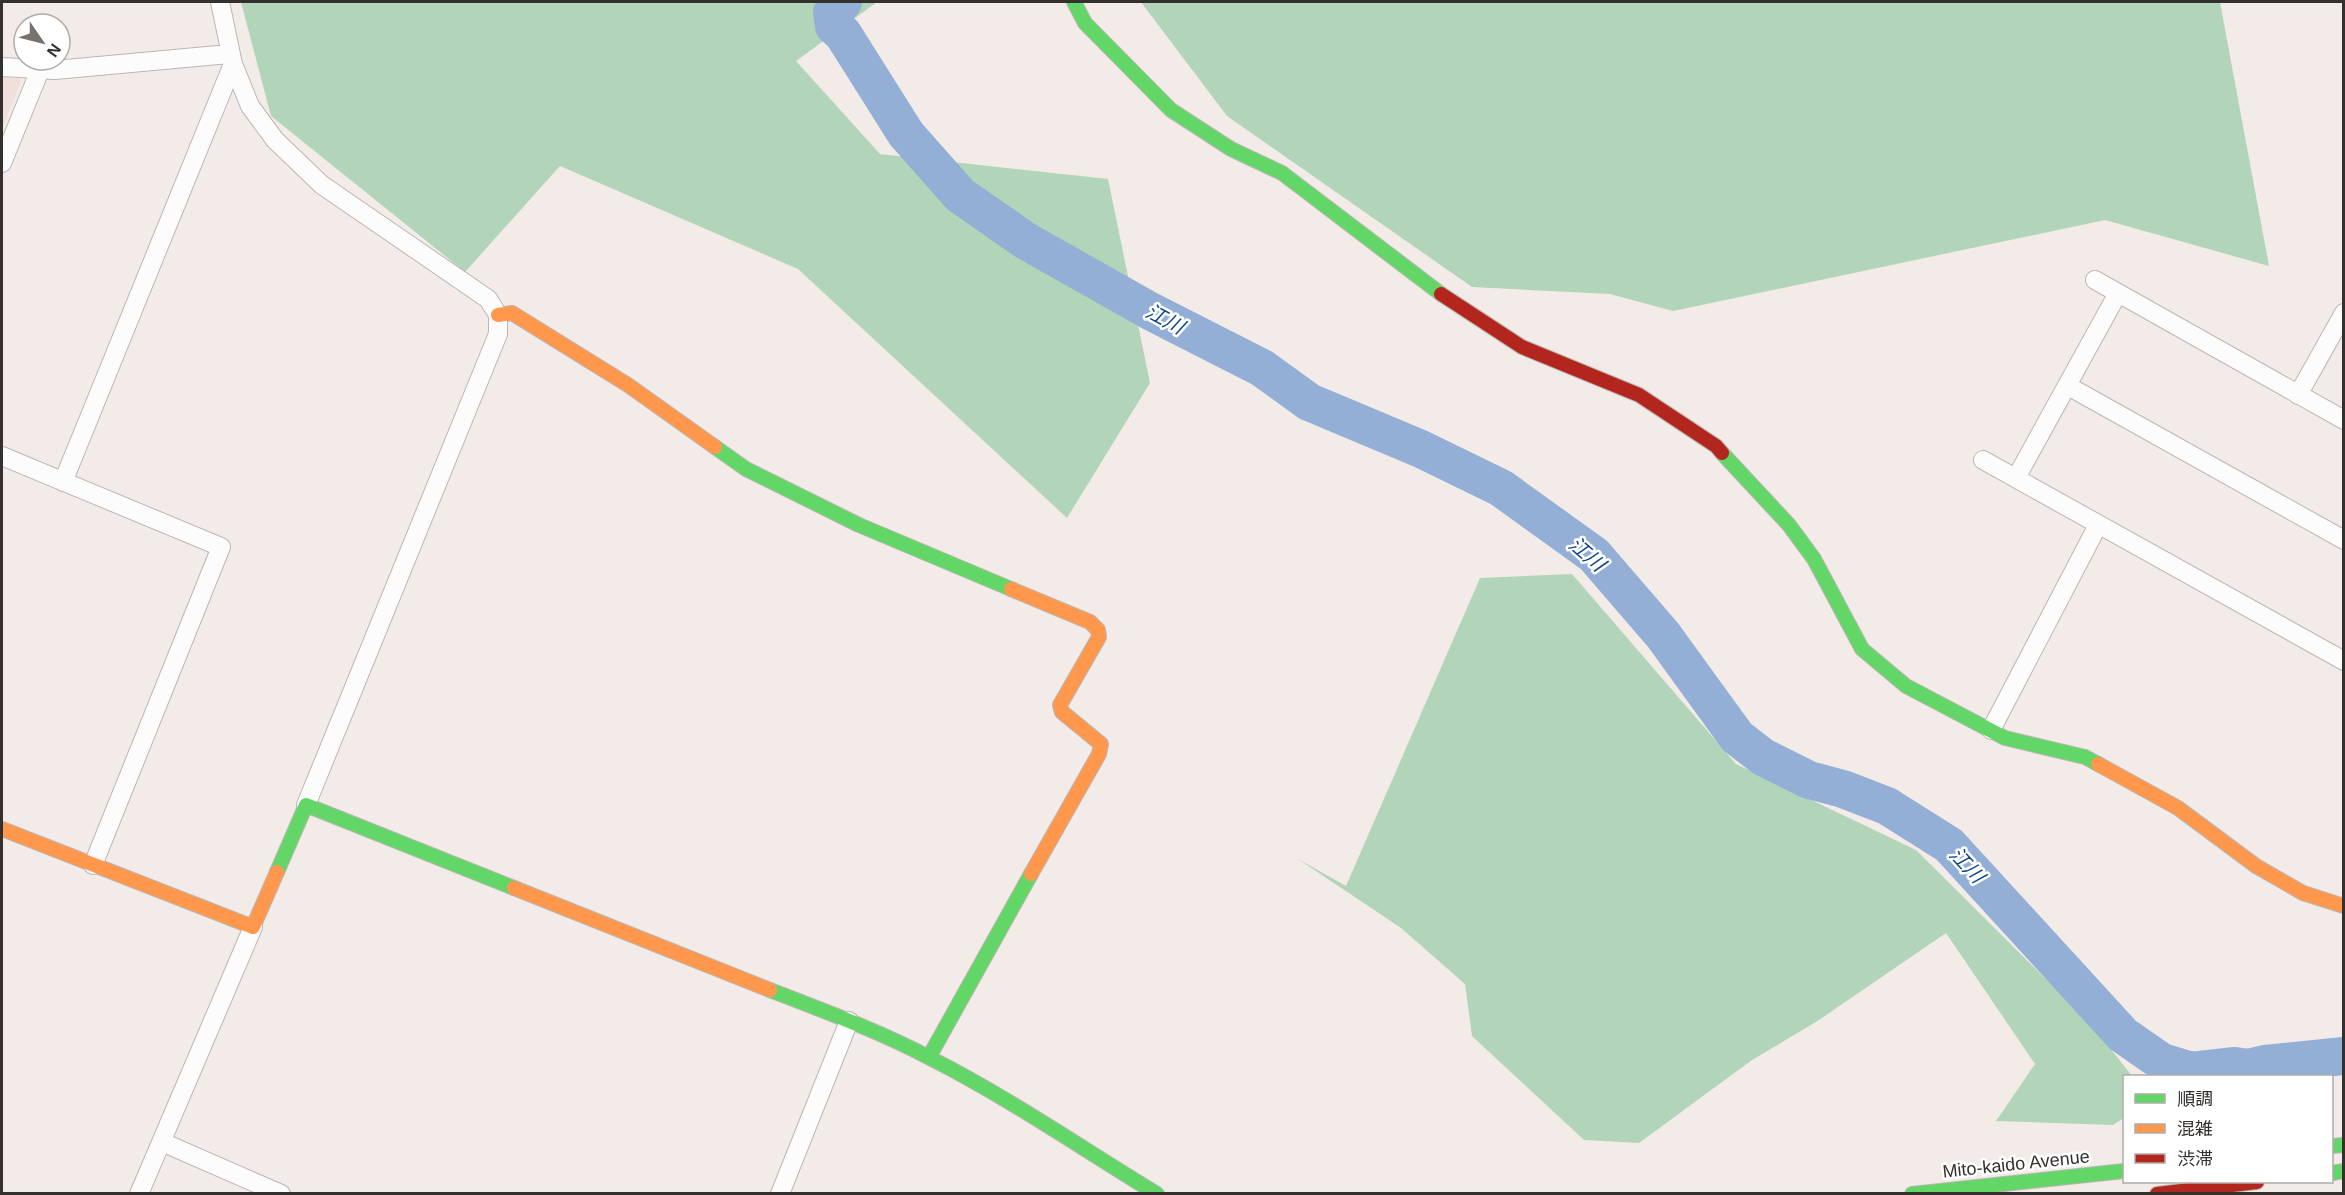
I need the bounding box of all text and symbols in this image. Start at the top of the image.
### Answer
north arrow [12,12,72,72]
text: N [44,41,64,60]
water label: 江川 [1142,300,1190,339]
water label: 江川 [1565,533,1611,577]
water label: 江川 [1945,843,1990,889]
legend [2123,1075,2333,1183]
text: 順調 [2177,1089,2213,1109]
text: 混雑 [2177,1119,2213,1139]
street label: Mito-kaido Avenue [1941,1146,2091,1182]
text: 渋滞 [2177,1149,2213,1169]

